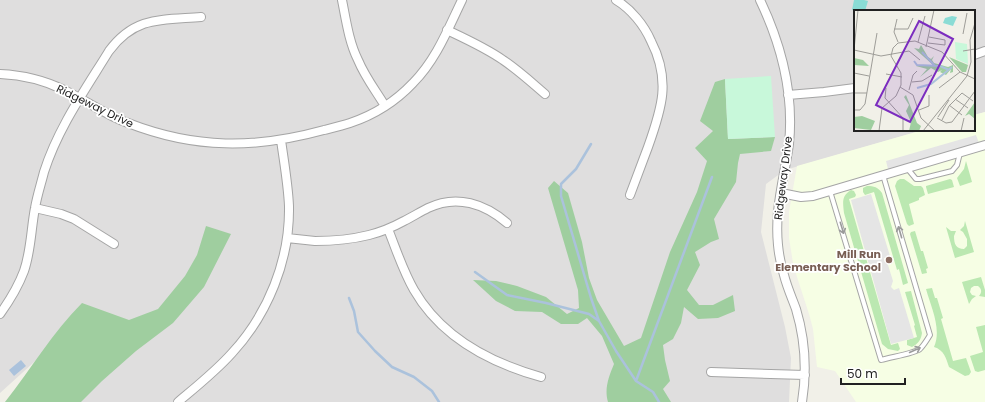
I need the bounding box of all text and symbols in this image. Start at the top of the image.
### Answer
inset map [854,10,975,131]
street label: Ridgeway Drive [54,80,137,132]
street label: Ridgeway Drive [770,135,796,221]
one-way arrow [838,222,846,234]
one-way arrow [895,225,903,238]
place label: Mill Run Elementary School [775,246,881,275]
marker: Mill Run Elementary School [884,255,894,265]
one-way arrow [908,346,920,353]
scale bar [841,360,905,386]
text: 50 m [847,365,878,382]

